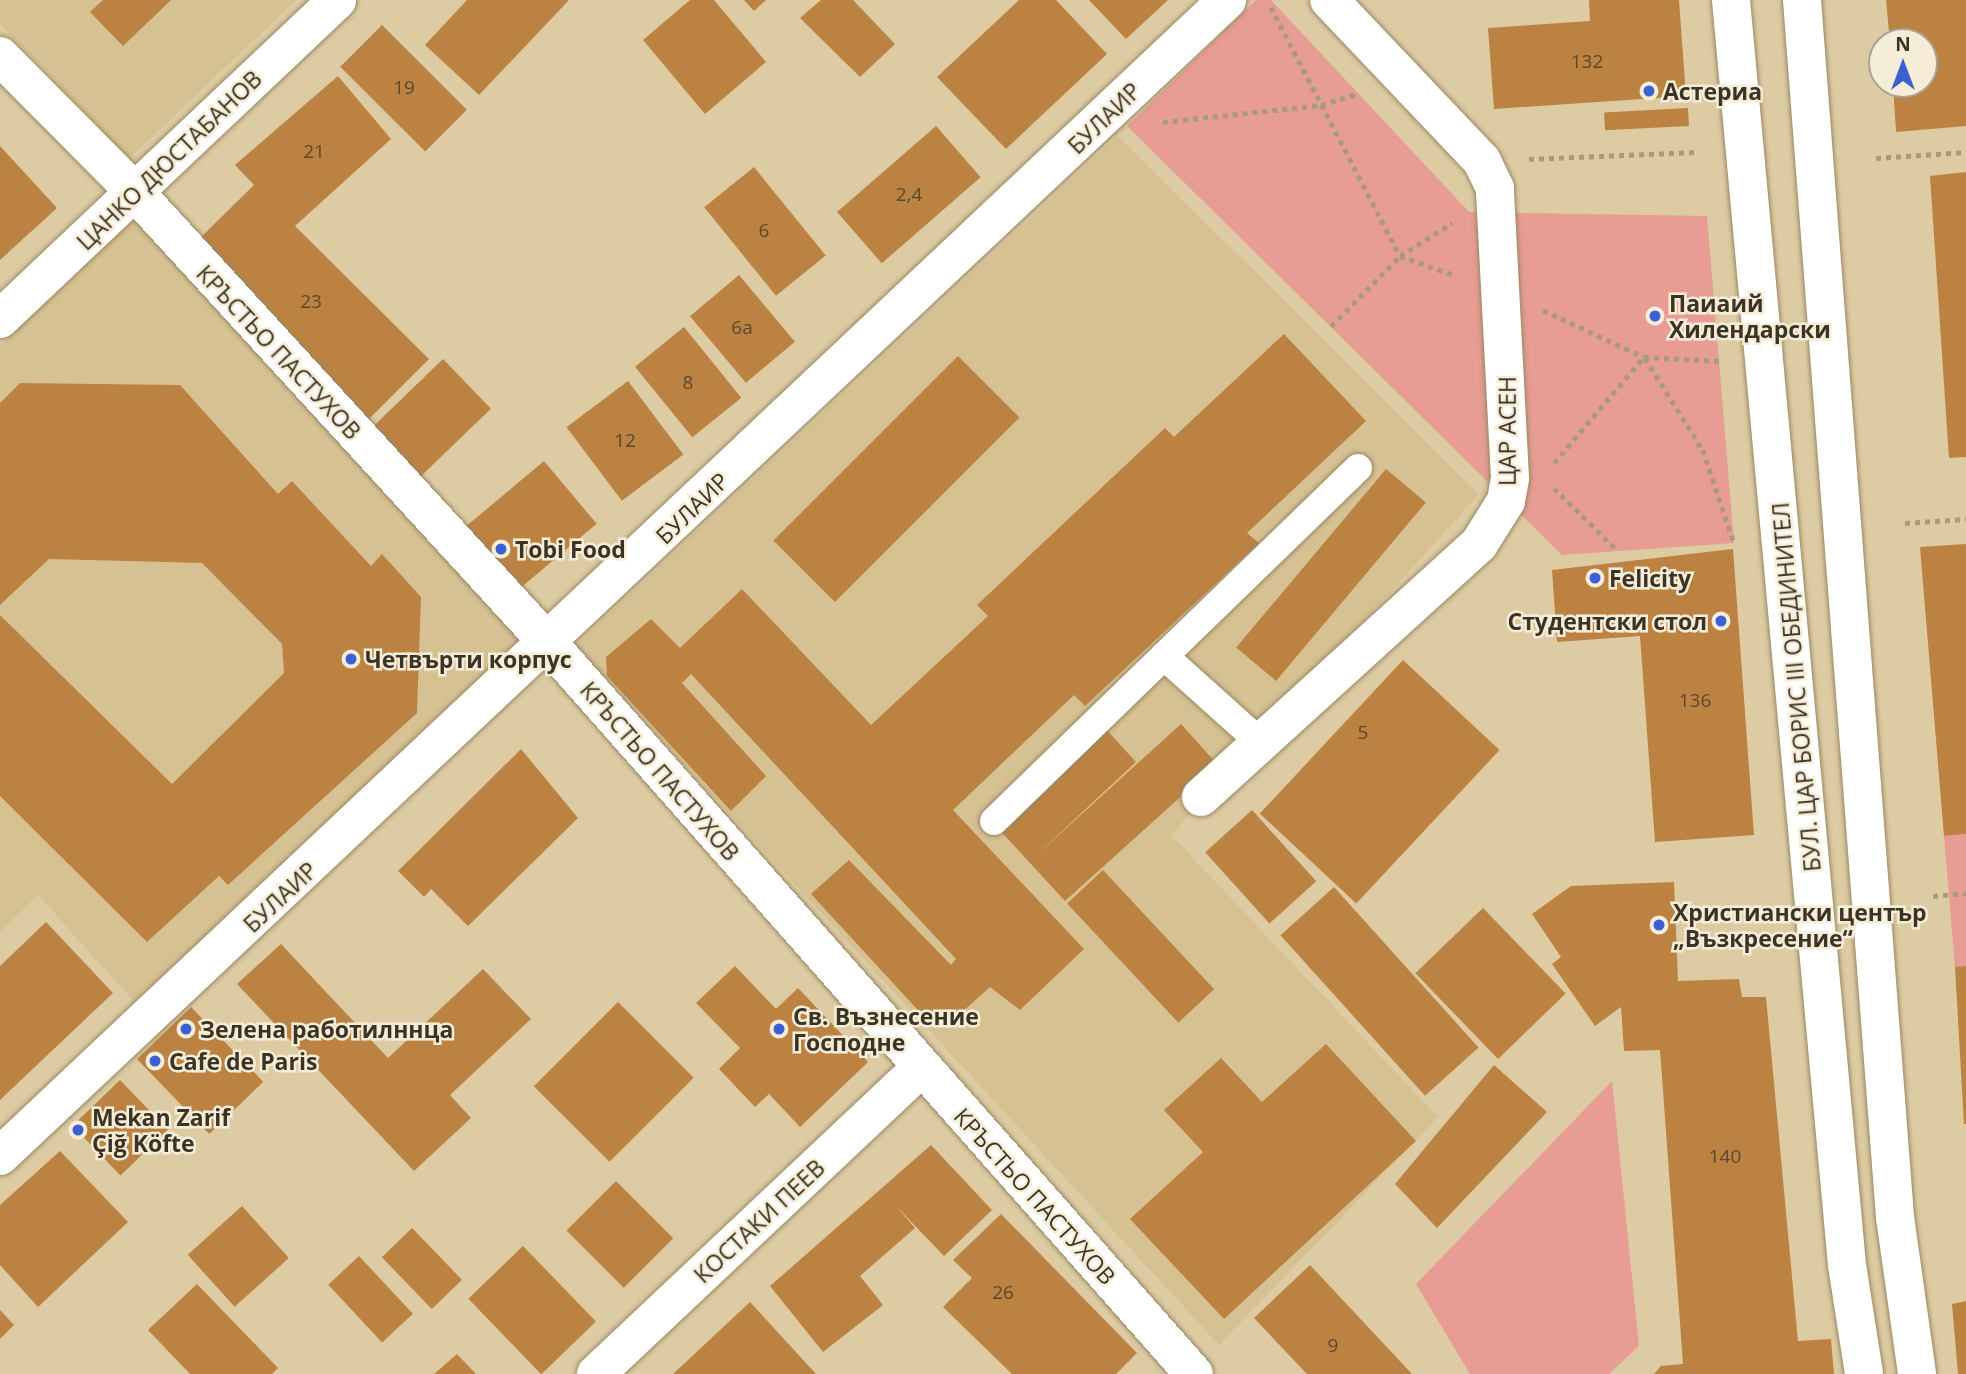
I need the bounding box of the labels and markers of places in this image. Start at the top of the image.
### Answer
place label: Астериа [1663,77,1762,105]
marker: Астериа [1641,83,1657,99]
place label: Паиаий Хилендарски [1669,289,1831,343]
marker: Паиаий Хилендарски [1647,308,1663,324]
place label: Tobi Food [515,535,626,563]
marker: Tobi Food [493,541,509,557]
place label: Felicity [1609,564,1691,592]
marker: Felicity [1587,570,1603,586]
place label: Студентски стол [1507,607,1707,635]
marker: Студентски стол [1713,613,1729,629]
place label: Четвърти корпус [365,645,572,673]
marker: Четвърти корпус [343,651,359,667]
place label: Христиански център „Възкресение“ [1673,898,1927,952]
marker: Христиански център „Възкресение“ [1651,917,1667,933]
place label: Св. Възнесение Господне [793,1002,979,1056]
place label: Зелена работилннца [200,1015,453,1043]
marker: Зелена работилннца [178,1021,194,1037]
marker: Св. Възнесение Господне [771,1021,787,1037]
place label: Cafe de Paris [169,1047,317,1075]
marker: Cafe de Paris [147,1053,163,1069]
place label: Mekan Zarif Çiğ Köfte [92,1103,230,1157]
marker: Mekan Zarif Çiğ Köfte [70,1122,86,1138]

